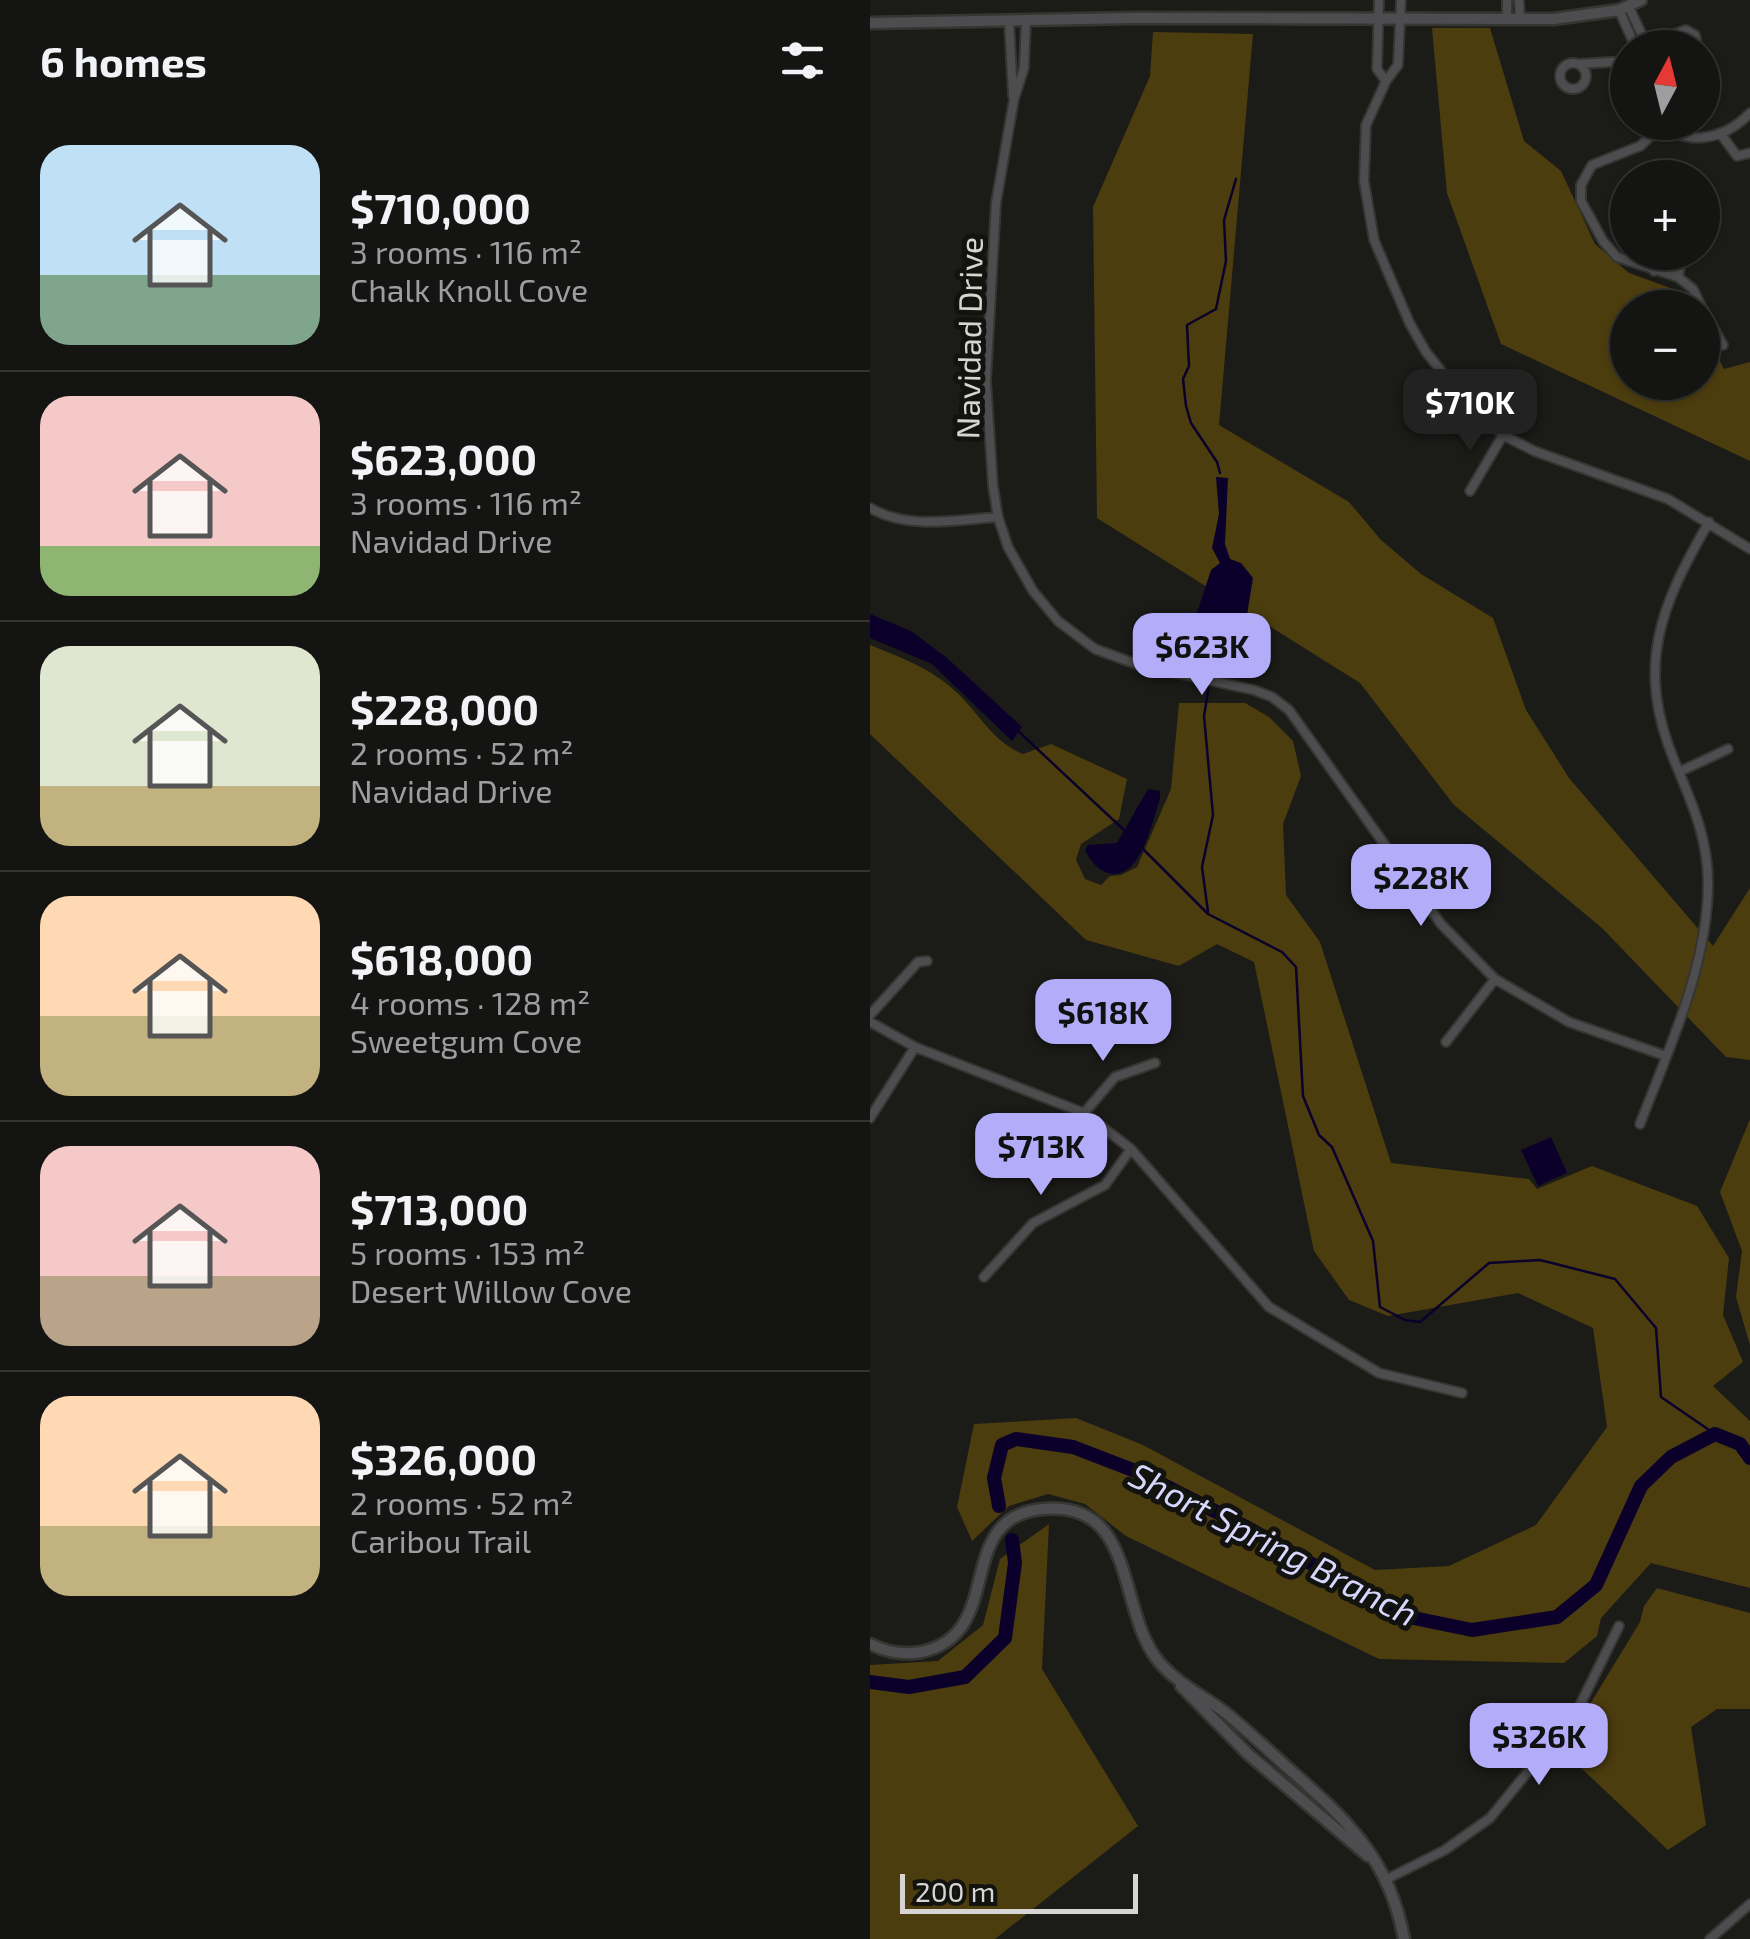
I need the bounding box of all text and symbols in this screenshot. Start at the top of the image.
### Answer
north arrow [1610,30,1720,140]
map controls [1610,30,1720,400]
icon: filters [775,33,830,88]
text: 6 homes [40,35,207,85]
button: + [1610,160,1720,270]
text: $710,000 [350,182,531,232]
icon: home [120,185,240,305]
text: 3 rooms · 116 m² [350,232,582,270]
street label: Navidad Drive [947,236,989,440]
text: Chalk Knoll Cove [350,270,588,308]
button: − [1610,290,1720,400]
pin: $710K [1400,369,1540,454]
text: $710K [1425,382,1515,420]
text: $623,000 [350,433,537,483]
icon: home [120,436,240,556]
text: 3 rooms · 116 m² [350,483,582,521]
text: Navidad Drive [350,521,552,559]
pin: $623K [1132,613,1272,698]
text: $623K [1155,626,1249,664]
text: $228,000 [350,683,539,733]
icon: home [120,686,240,806]
text: 2 rooms · 52 m² [350,733,574,771]
text: Navidad Drive [350,771,552,809]
pin: $228K [1351,844,1491,929]
text: $228K [1373,857,1469,895]
text: $618,000 [350,933,533,983]
icon: home [120,936,240,1056]
pin: $618K [1033,979,1173,1064]
text: 4 rooms · 128 m² [350,983,590,1021]
text: $618K [1057,992,1149,1030]
text: Sweetgum Cove [350,1021,582,1059]
pin: $713K [971,1113,1111,1198]
text: $713K [997,1126,1085,1164]
text: $713,000 [350,1183,528,1233]
icon: home [120,1186,240,1306]
text: 5 rooms · 153 m² [350,1233,585,1271]
text: Desert Willow Cove [350,1271,632,1309]
text: $326,000 [350,1433,537,1483]
icon: home [120,1436,240,1556]
water label: Short Spring Branch [1123,1452,1425,1634]
text: 2 rooms · 52 m² [350,1483,574,1521]
text: Caribou Trail [350,1521,531,1559]
pin: $326K [1469,1703,1609,1788]
text: $326K [1492,1716,1586,1754]
scale bar [900,1869,1138,1914]
text: 200 m [915,1874,995,1908]

